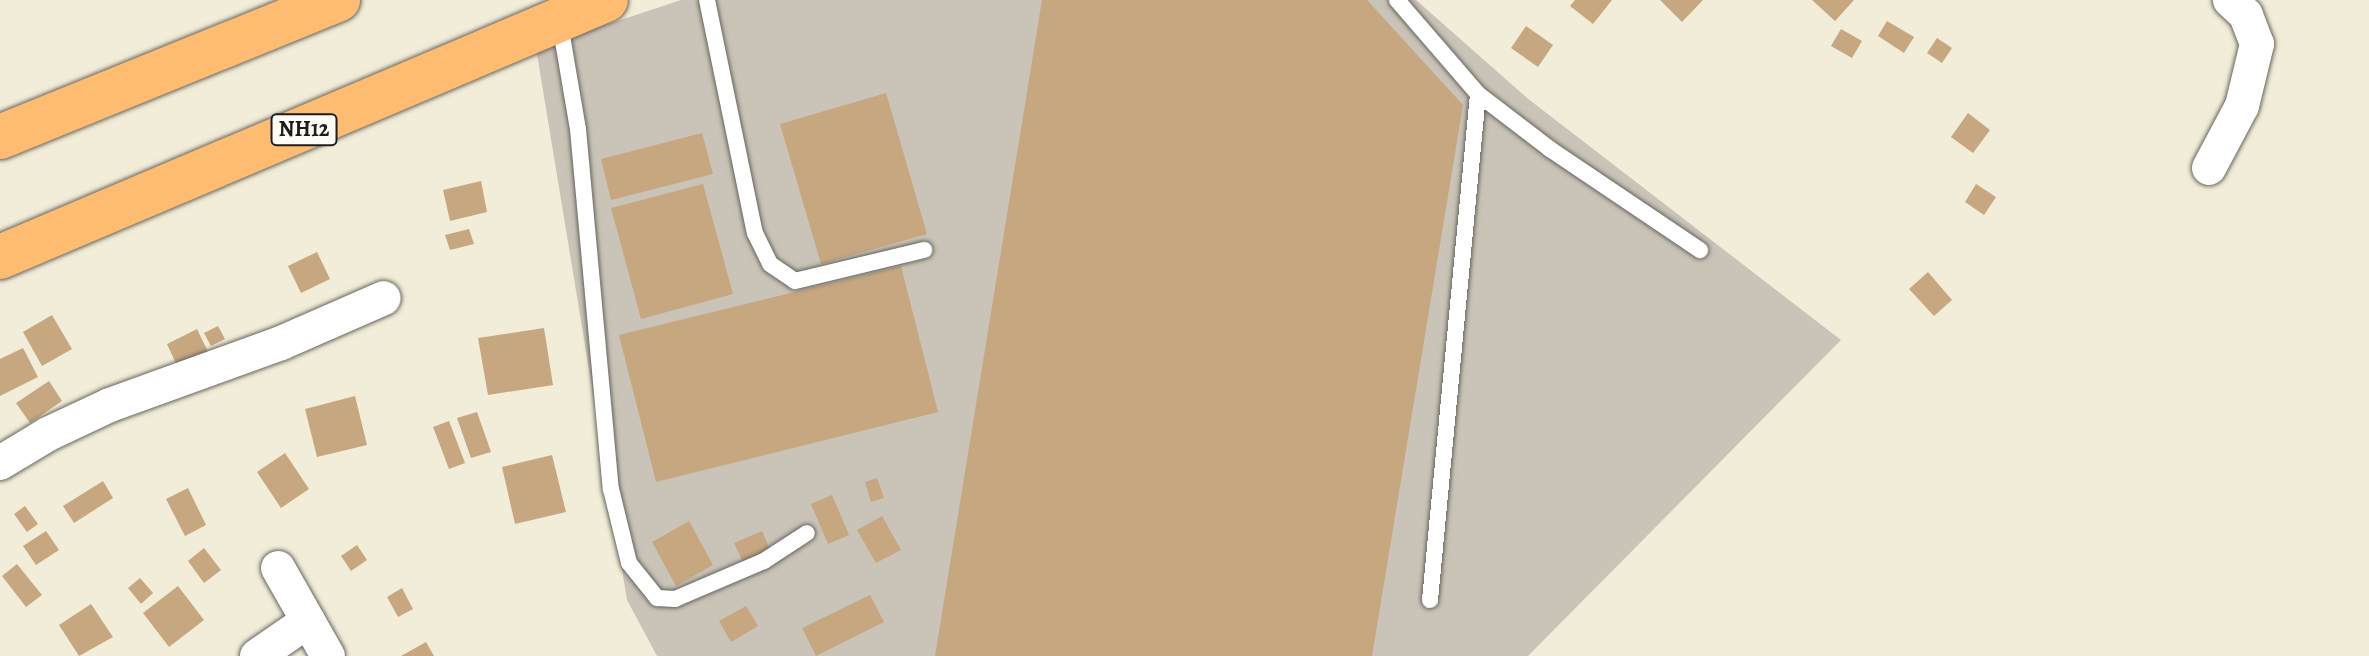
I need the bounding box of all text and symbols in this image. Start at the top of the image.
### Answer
road number: NH12 [270,112,338,148]

